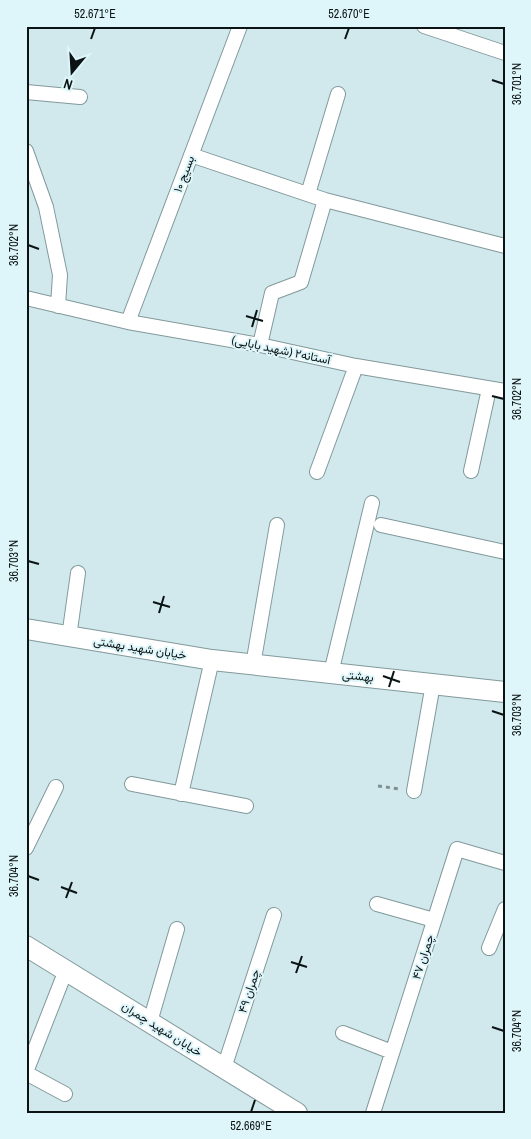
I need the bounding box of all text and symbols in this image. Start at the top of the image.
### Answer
text: 52.671°E [74,6,116,22]
text: 52.670°E [328,6,370,22]
north arrow [48,48,98,98]
text: 36.701°N [509,63,525,105]
text: N [61,75,75,94]
street label: بسیج ۱۰ [170,153,199,195]
text: 36.702°N [6,224,22,266]
street label: آستانه۲ (شهید بابایی) [230,332,333,369]
text: 36.702°N [509,378,525,420]
text: 36.703°N [6,540,22,582]
street label: خیابان شهید بهشتی [92,633,188,663]
street label: بهشتی [341,666,375,686]
text: 36.703°N [509,694,525,736]
text: 36.704°N [6,855,22,897]
street label: چمران ۴۷ [408,933,438,981]
street label: چمران ۴۹ [234,967,264,1015]
street label: خیابان شهید چمران [119,998,205,1060]
text: 36.704°N [509,1010,525,1052]
text: 52.669°E [230,1118,272,1134]

